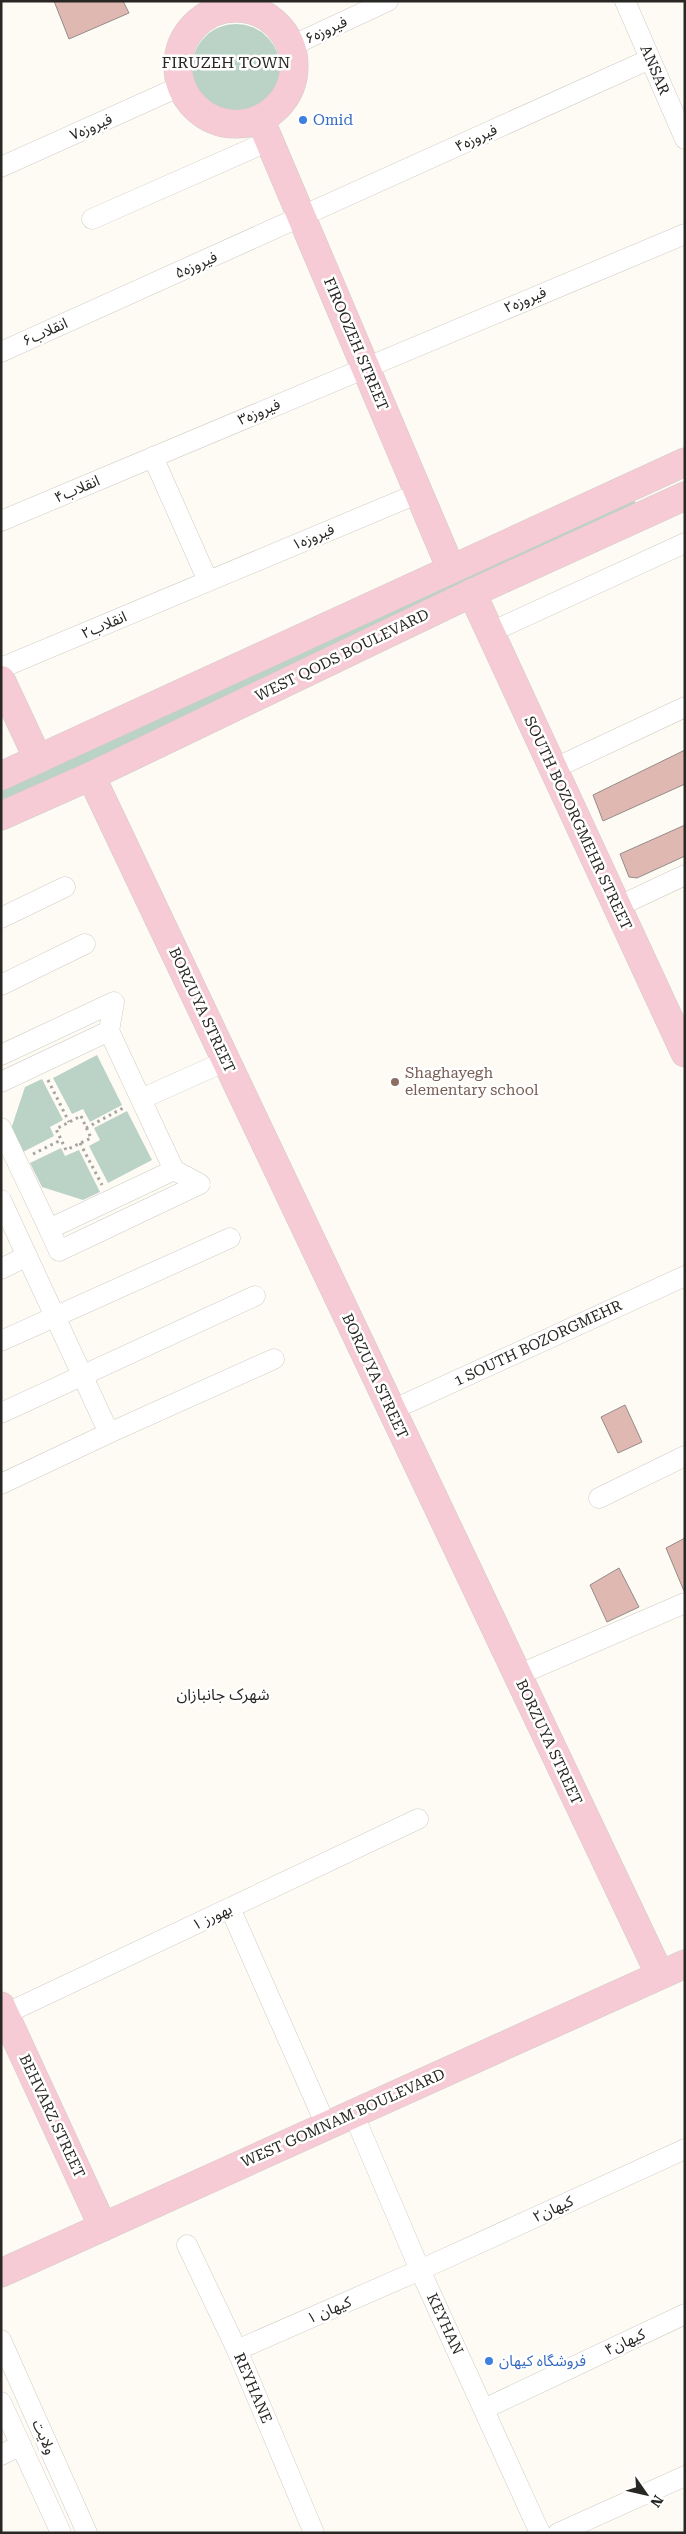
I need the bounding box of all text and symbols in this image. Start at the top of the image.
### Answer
street label: فیروزه۶ [302,12,350,48]
street label: ANSAR [636,42,674,98]
district label: FIRUZEH TOWN [162,53,291,72]
street label: فیروزه۷ [67,110,115,144]
place label: Omid [313,111,353,129]
marker: Omid [297,114,309,126]
street label: فیروزه۴ [452,120,500,156]
street label: فیروزه۵ [172,248,220,282]
street label: FIROOZEH STREET [320,275,392,413]
street label: فیروزه۲ [501,283,549,317]
street label: انقلاب۶ [20,314,70,350]
street label: فیروزه۳ [235,395,283,429]
street label: انقلاب۴ [52,471,102,507]
street label: فیروزه۱ [289,520,337,554]
street label: WEST QODS BOULEVARD [252,605,432,705]
street label: انقلاب۲ [79,607,129,643]
street label: SOUTH BOZORGMEHR STREET [520,713,636,933]
street label: BORZUYA STREET [165,945,239,1075]
place label: Shaghayegh elementary school [405,1064,539,1099]
marker: Shaghayegh elementary school [389,1076,401,1088]
street label: 1 SOUTH BOZORGMEHR [451,1296,625,1390]
street label: BORZUYA STREET [338,1311,412,1441]
street label: BORZUYA STREET [512,1677,586,1807]
district label: شهرک جانبازان [176,1685,270,1704]
street label: بهورز ۱ [189,1900,235,1934]
street label: BEHVARZ STREET [15,2051,89,2181]
street label: WEST GOMNAM BOULEVARD [238,2065,448,2171]
street label: کیهان۲ [530,2191,577,2226]
street label: KEYHAN [423,2290,467,2358]
street label: کیهان ۱ [304,2292,355,2327]
street label: کیهان۴ [602,2324,649,2359]
street label: REYHANE [230,2350,276,2426]
place label: فروشگاه کیهان [499,2352,586,2370]
marker: فروشگاه کیهان [483,2355,495,2367]
street label: ولایت [28,2417,60,2457]
north arrow [621,2469,671,2519]
text: N [647,2492,666,2510]

